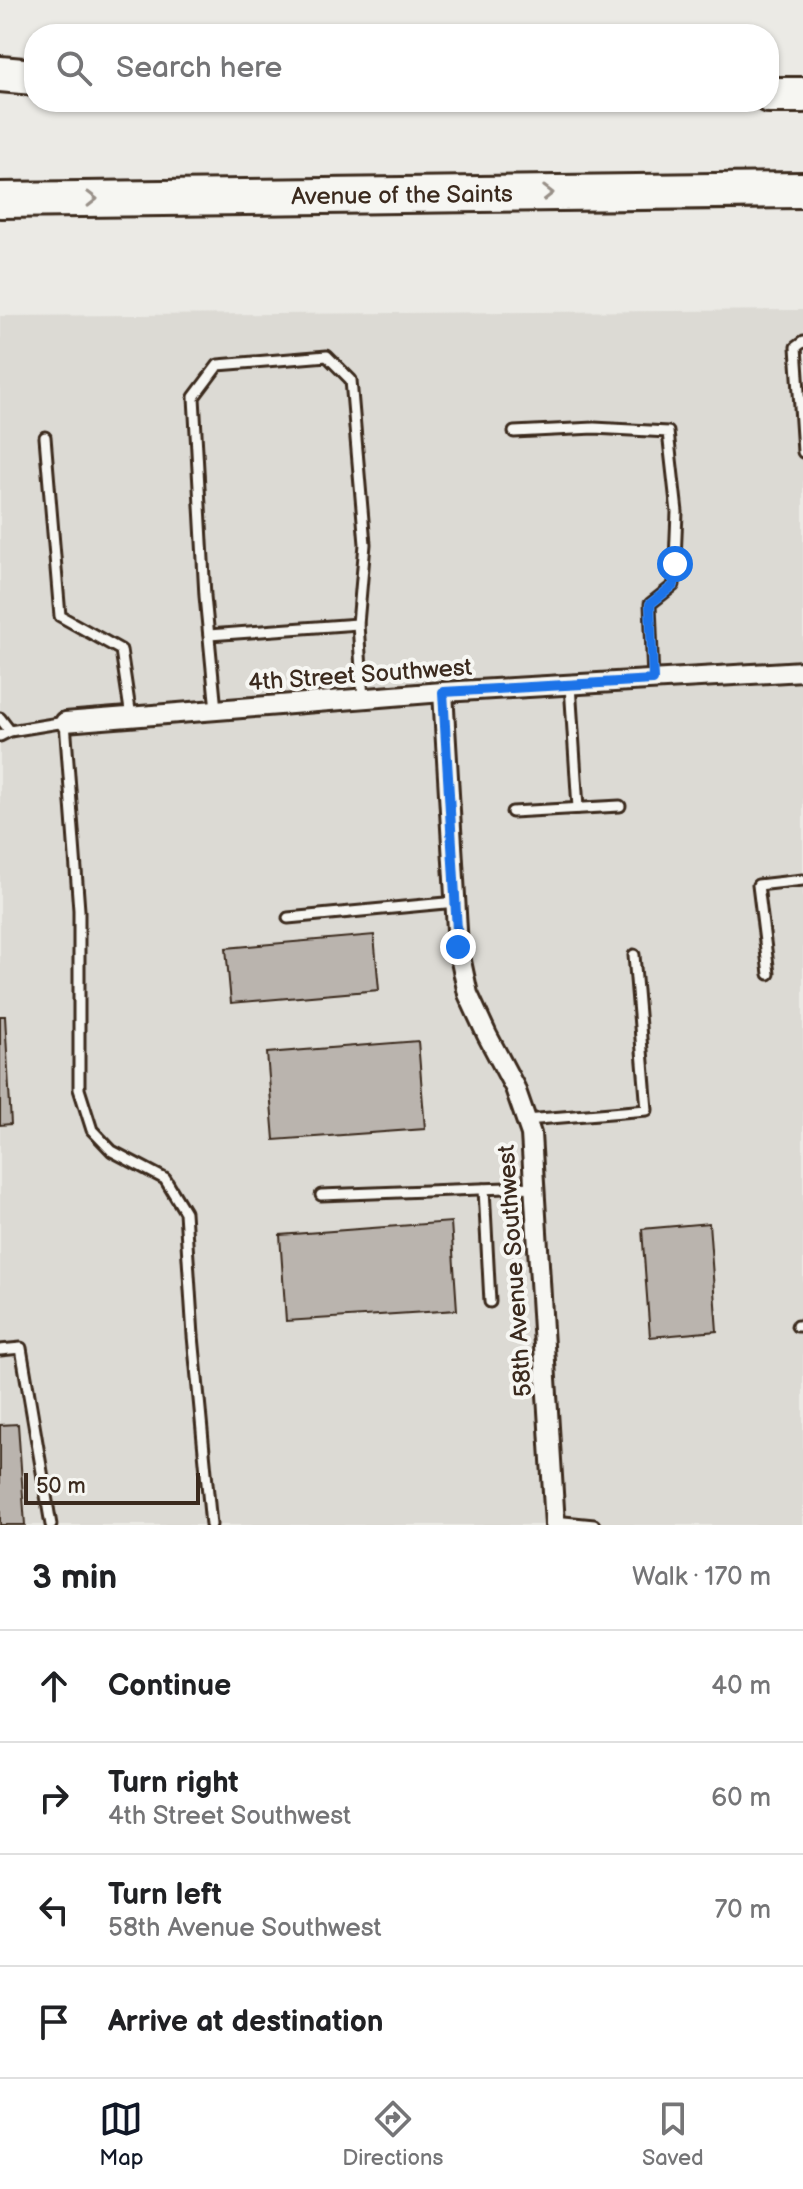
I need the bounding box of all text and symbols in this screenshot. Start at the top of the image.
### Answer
search box [24,24,779,112]
icon: search [52,46,96,90]
text: Search here [116,50,282,86]
street label: Avenue of the Saints [291,179,513,211]
one-way arrow [542,184,555,202]
one-way arrow [86,190,99,207]
route start [657,546,693,582]
street label: 4th Street Southwest [247,653,474,697]
route end [440,929,476,965]
street label: 58th Avenue Southwest [492,1143,538,1398]
scale bar [24,1469,200,1505]
text: 50 m [36,1473,86,1500]
text: 3 min [32,1557,117,1598]
text: Walk · 170 m [632,1562,771,1593]
icon: ahead [32,1664,76,1708]
text: Continue [108,1668,231,1704]
text: 40 m [711,1671,771,1702]
text: Turn right [108,1765,239,1801]
icon: right [32,1776,76,1820]
text: 60 m [711,1783,771,1814]
text: 4th Street Southwest [108,1801,351,1832]
text: Turn left [108,1877,222,1913]
icon: left [32,1888,76,1932]
text: 70 m [714,1895,771,1926]
text: 58th Avenue Southwest [108,1913,382,1944]
icon: arrive [32,2000,76,2044]
text: Arrive at destination [108,2004,384,2040]
tab: Map [99,2097,144,2172]
tab: Directions [342,2097,443,2172]
tab: Saved [642,2097,704,2172]

